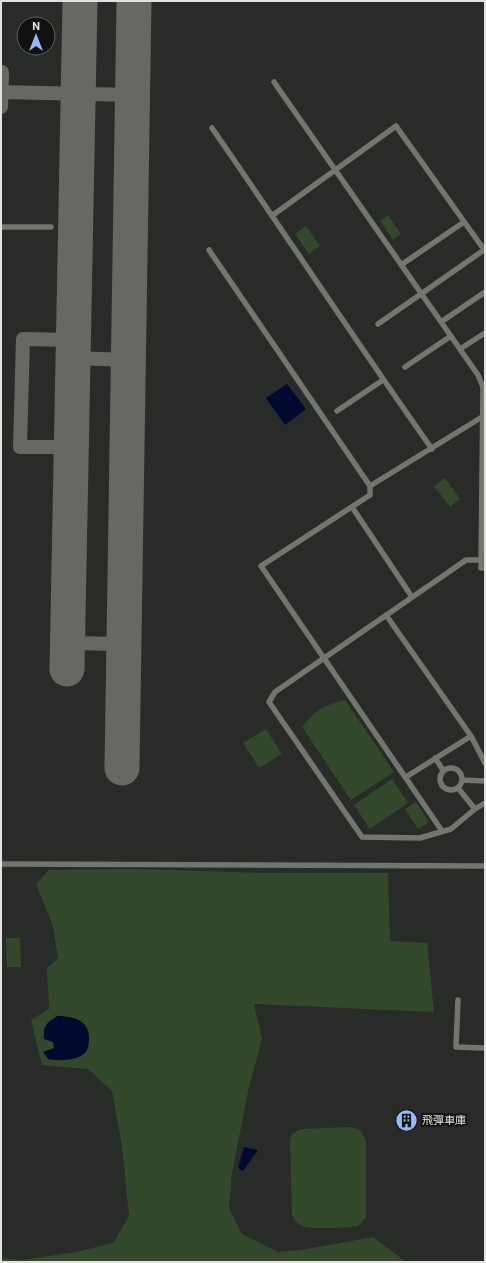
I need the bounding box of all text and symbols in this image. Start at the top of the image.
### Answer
north arrow [16,16,56,56]
text: N [32,20,40,33]
building icon: 飛彈車庫 [394,1107,420,1133]
place label: 飛彈車庫 [422,1114,466,1127]

